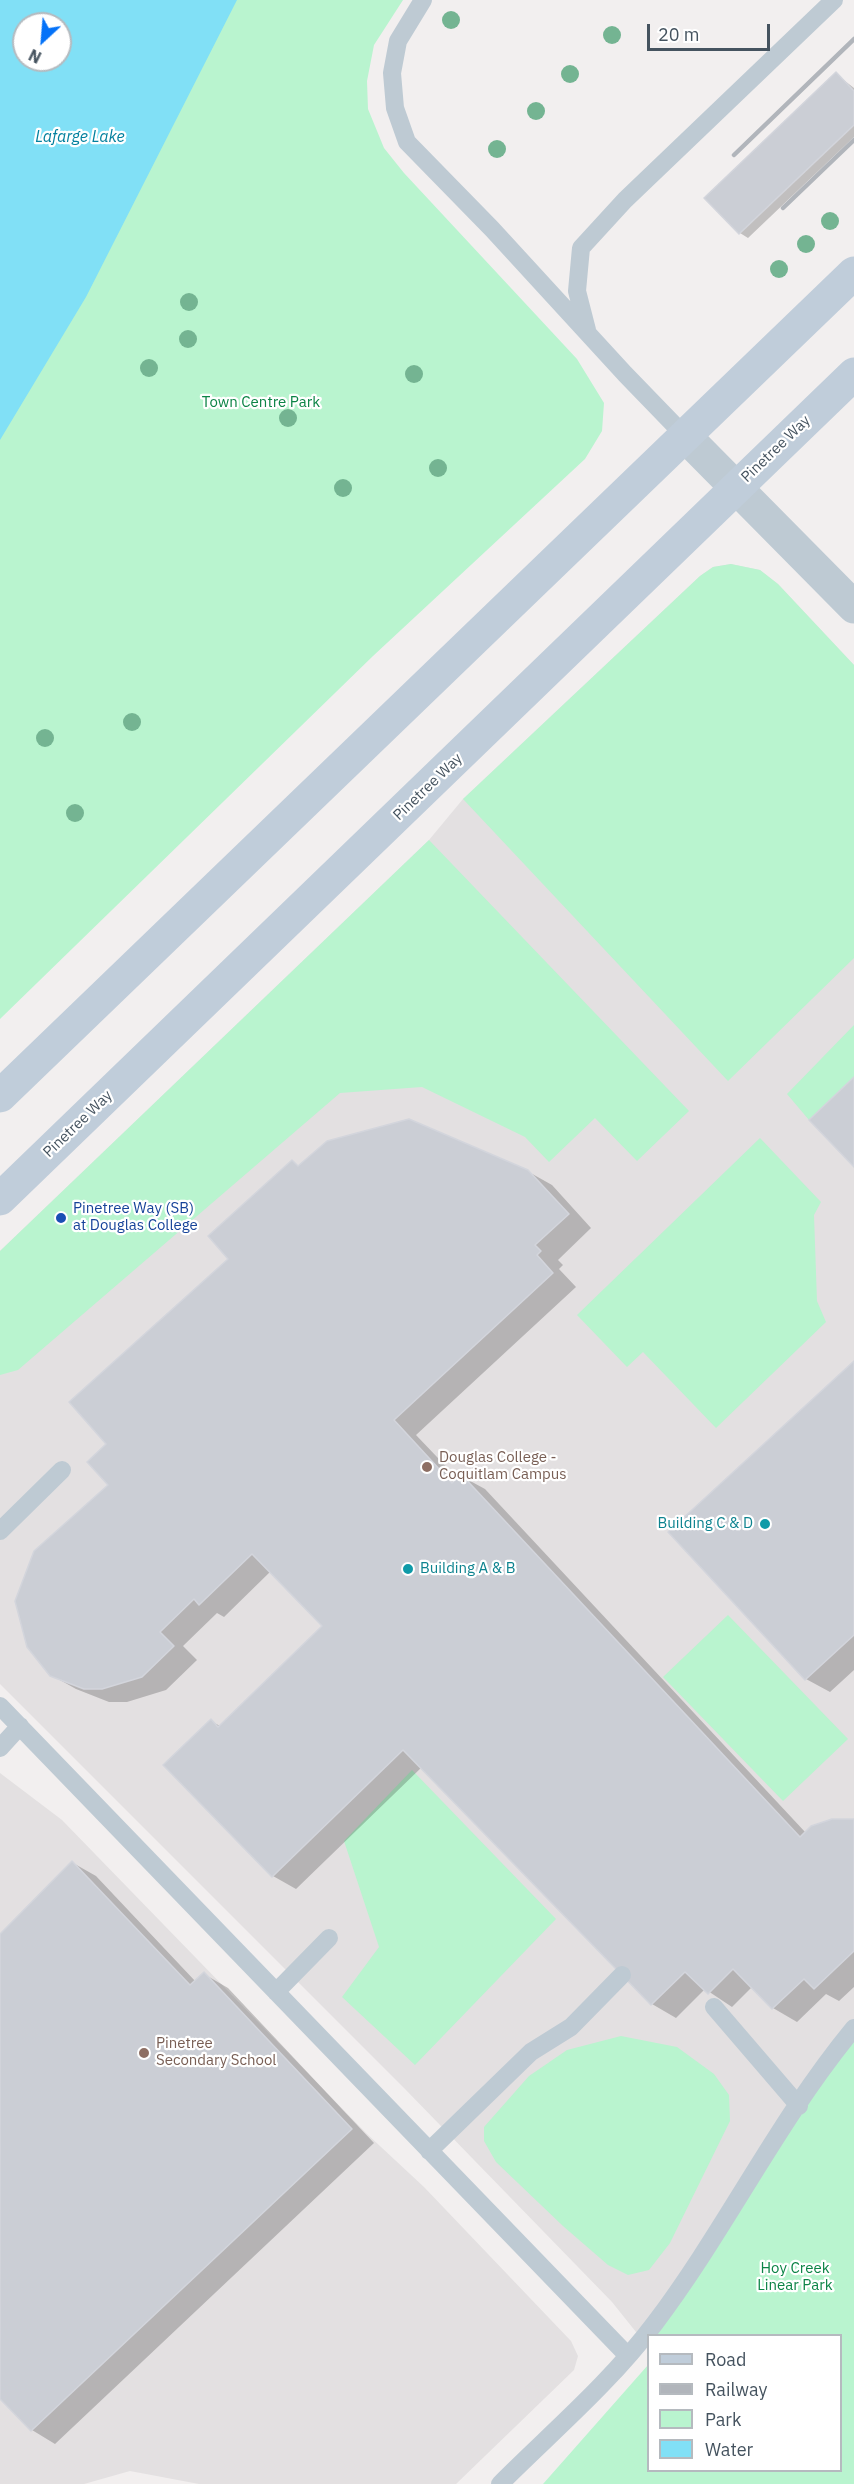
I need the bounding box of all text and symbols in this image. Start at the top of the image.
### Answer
north arrow [12,12,72,72]
scale bar [650,12,773,50]
text: 20 m [658,23,700,46]
text: N [25,45,45,68]
water label: Lafarge Lake [35,127,125,147]
park label: Town Centre Park [202,394,320,412]
street label: Pinetree Way [738,412,814,486]
street label: Pinetree Way [390,750,466,824]
street label: Pinetree Way [40,1087,116,1161]
place label: Pinetree Way (SB) at Douglas College [73,1200,198,1235]
marker: Pinetree Way (SB) at Douglas College [54,1211,68,1225]
place label: Douglas College - Coquitlam Campus [439,1449,567,1484]
marker: Douglas College - Coquitlam Campus [420,1460,434,1474]
place label: Building C & D [658,1515,753,1533]
marker: Building C & D [758,1517,772,1531]
place label: Building A & B [420,1560,515,1578]
marker: Building A & B [401,1562,415,1576]
place label: Pinetree Secondary School [156,2035,276,2070]
marker: Pinetree Secondary School [137,2046,151,2060]
park label: Hoy Creek Linear Park [757,2260,833,2295]
legend [647,2334,842,2472]
text: Road [705,2348,746,2371]
text: Railway [705,2378,767,2401]
text: Park [705,2408,741,2431]
text: Water [705,2438,753,2461]

